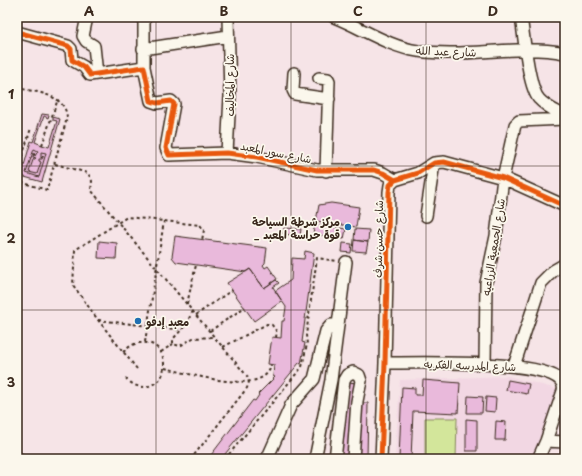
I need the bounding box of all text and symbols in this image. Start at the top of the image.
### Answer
text: A [84,1,94,20]
text: B [220,1,229,20]
text: C [353,1,363,20]
text: D [488,1,498,20]
street label: شارع عبد الله [415,41,477,62]
street label: شارع المخاليف [221,54,239,116]
text: 1 [8,84,14,103]
street label: شارع سور المعبد [239,137,313,168]
street label: شارع الجمعية الزراعيه [477,197,510,297]
street label: شارع حسن شرف [369,200,388,278]
place label: مركز شرطة السياحة _ قوة حراسة المعبد [252,213,340,243]
marker: مركز شرطة السياحة _ قوة حراسة المعبد [343,222,353,232]
text: 2 [6,228,16,247]
place label: معبد إدفو [145,313,189,330]
marker: معبد إدفو [133,316,143,326]
street label: شارع المدرسه الفكريه [423,355,516,376]
text: 3 [7,372,16,391]

